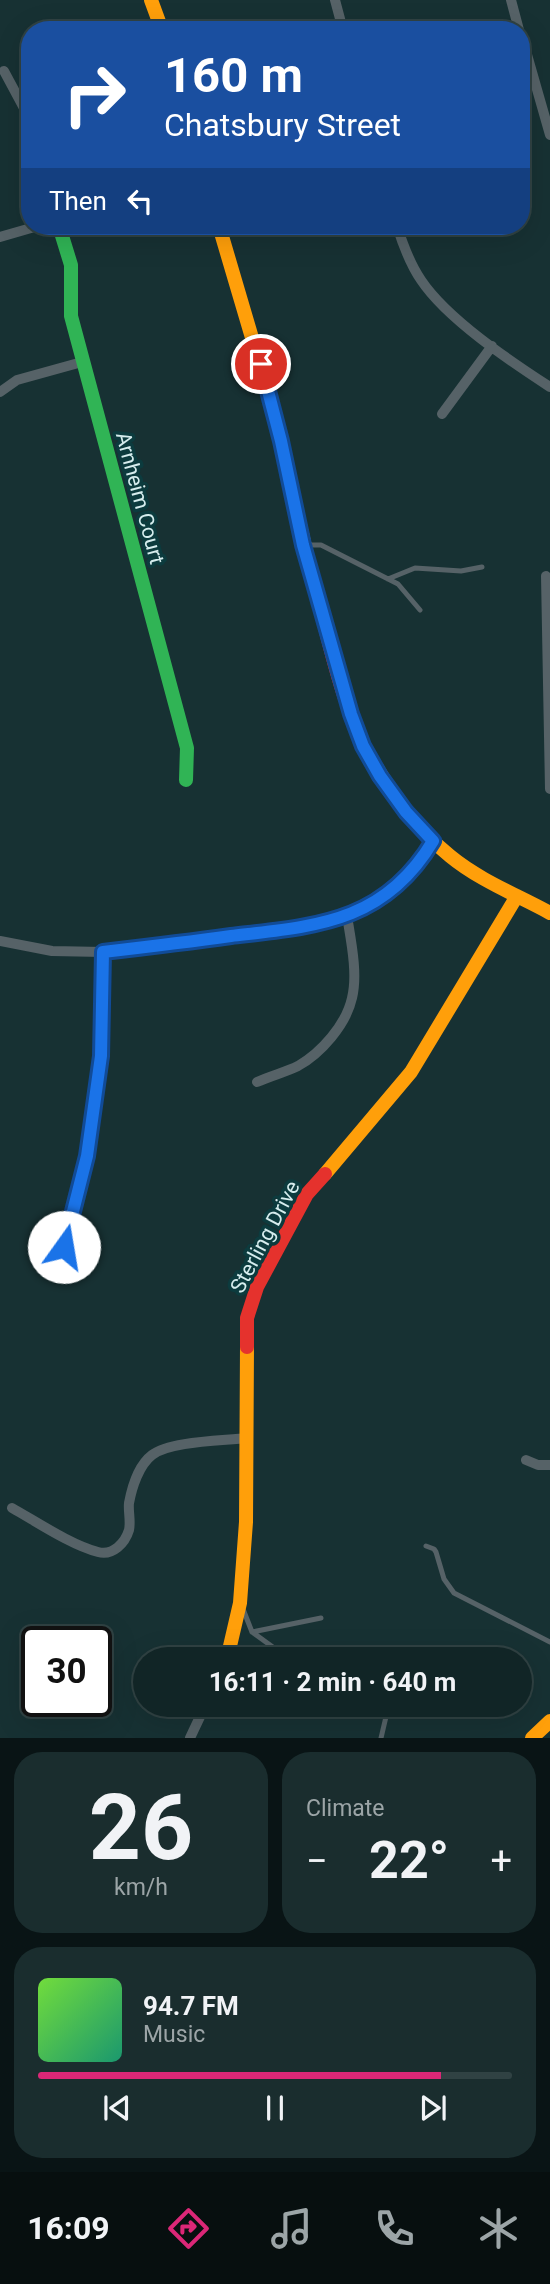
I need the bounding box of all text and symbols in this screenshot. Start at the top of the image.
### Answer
text: 160 m [164,47,303,104]
icon: right [49,49,140,140]
text: Chatsbury Street [164,106,401,144]
icon: left [121,182,159,220]
text: Then [49,186,107,216]
pin [231,334,291,394]
icon: arrive [242,345,280,383]
street label: Arnheim Court [111,429,169,567]
street label: Sterling Drive [225,1177,305,1297]
position arrow [27,1210,101,1284]
speed limit sign: 30 [21,1626,112,1717]
text: 16:11 · 2 min · 640 m [209,1667,456,1697]
text: 26 [89,1775,193,1881]
text: Climate [306,1795,385,1822]
text: 22° [369,1830,449,1891]
text: − [306,1839,328,1883]
text: + [490,1839,512,1883]
text: km/h [114,1874,168,1901]
text: 94.7 FM [143,1991,239,2021]
text: Music [143,2021,205,2048]
icon: previous [98,2089,136,2127]
icon: pause [256,2089,294,2127]
icon: next [414,2089,452,2127]
icon: directions [164,2204,213,2253]
icon: music [267,2204,316,2253]
icon: phone [370,2204,419,2253]
icon: climate [474,2204,523,2253]
text: 16:09 [27,2209,110,2247]

